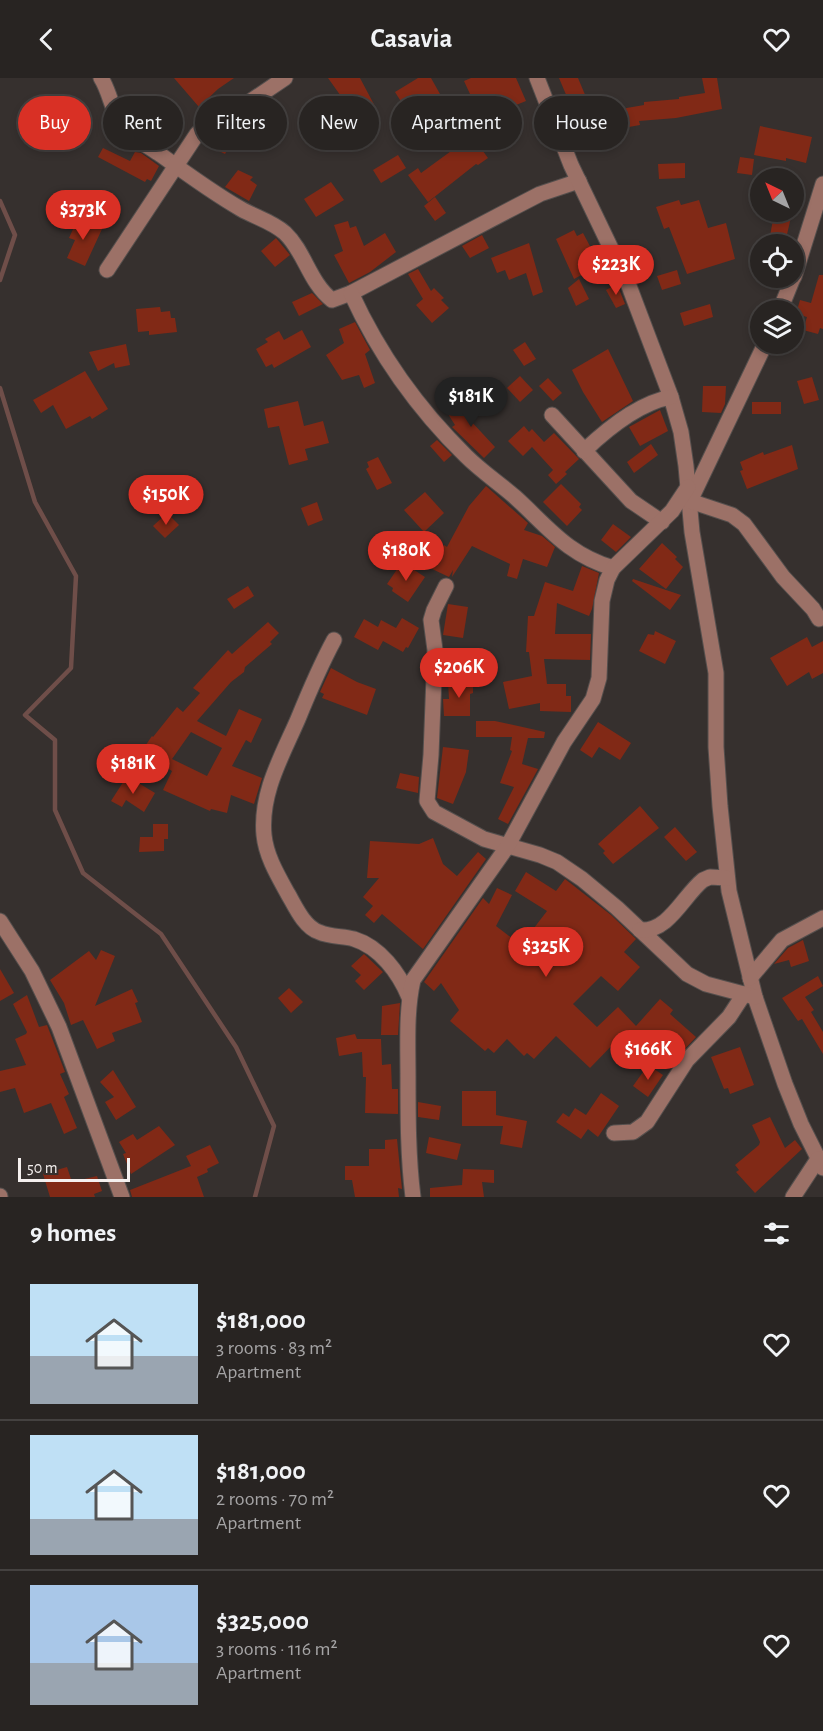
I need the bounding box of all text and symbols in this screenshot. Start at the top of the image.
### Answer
icon: back [30,23,63,56]
icon: heart [760,23,793,56]
text: Casavia [370,25,453,52]
chip: Buy [18,96,91,150]
chip: Rent [103,96,183,150]
chip: Filters [195,96,287,150]
chip: New [299,96,379,150]
chip: Apartment [391,96,522,150]
chip: House [534,96,628,150]
north arrow [750,168,804,222]
map controls [750,168,804,354]
pin: $373K [41,190,125,241]
text: $373K [60,199,106,219]
button: locate [750,234,804,288]
pin: $223K [574,245,658,296]
text: $223K [592,254,640,274]
button: layers [750,300,804,354]
pin: $181K [429,377,513,428]
text: $181K [449,386,493,406]
pin: $150K [124,475,208,526]
text: $150K [143,484,189,504]
pin: $180K [364,531,448,582]
text: $180K [382,540,430,560]
pin: $206K [417,648,501,699]
text: $206K [434,657,484,677]
pin: $181K [91,744,175,795]
text: $181K [111,753,155,773]
pin: $325K [504,927,588,978]
text: $325K [522,936,570,956]
pin: $166K [606,1030,690,1081]
text: $166K [624,1039,672,1059]
scale bar [18,1155,130,1182]
text: 50 m [27,1160,58,1176]
icon: filters [760,1217,793,1250]
text: 9 homes [30,1220,116,1246]
text: $181,000 [216,1307,306,1333]
icon: home [78,1308,150,1380]
icon: heart [760,1328,793,1361]
text: 3 rooms · 83 m² [216,1338,332,1358]
text: Apartment [216,1362,301,1382]
text: $181,000 [216,1458,306,1484]
icon: home [78,1459,150,1531]
icon: heart [760,1479,793,1512]
text: 2 rooms · 70 m² [216,1489,334,1509]
text: Apartment [216,1513,301,1533]
text: $325,000 [216,1608,309,1634]
icon: home [78,1609,150,1681]
icon: heart [760,1629,793,1662]
text: 3 rooms · 116 m² [216,1639,337,1659]
text: Apartment [216,1663,301,1683]

